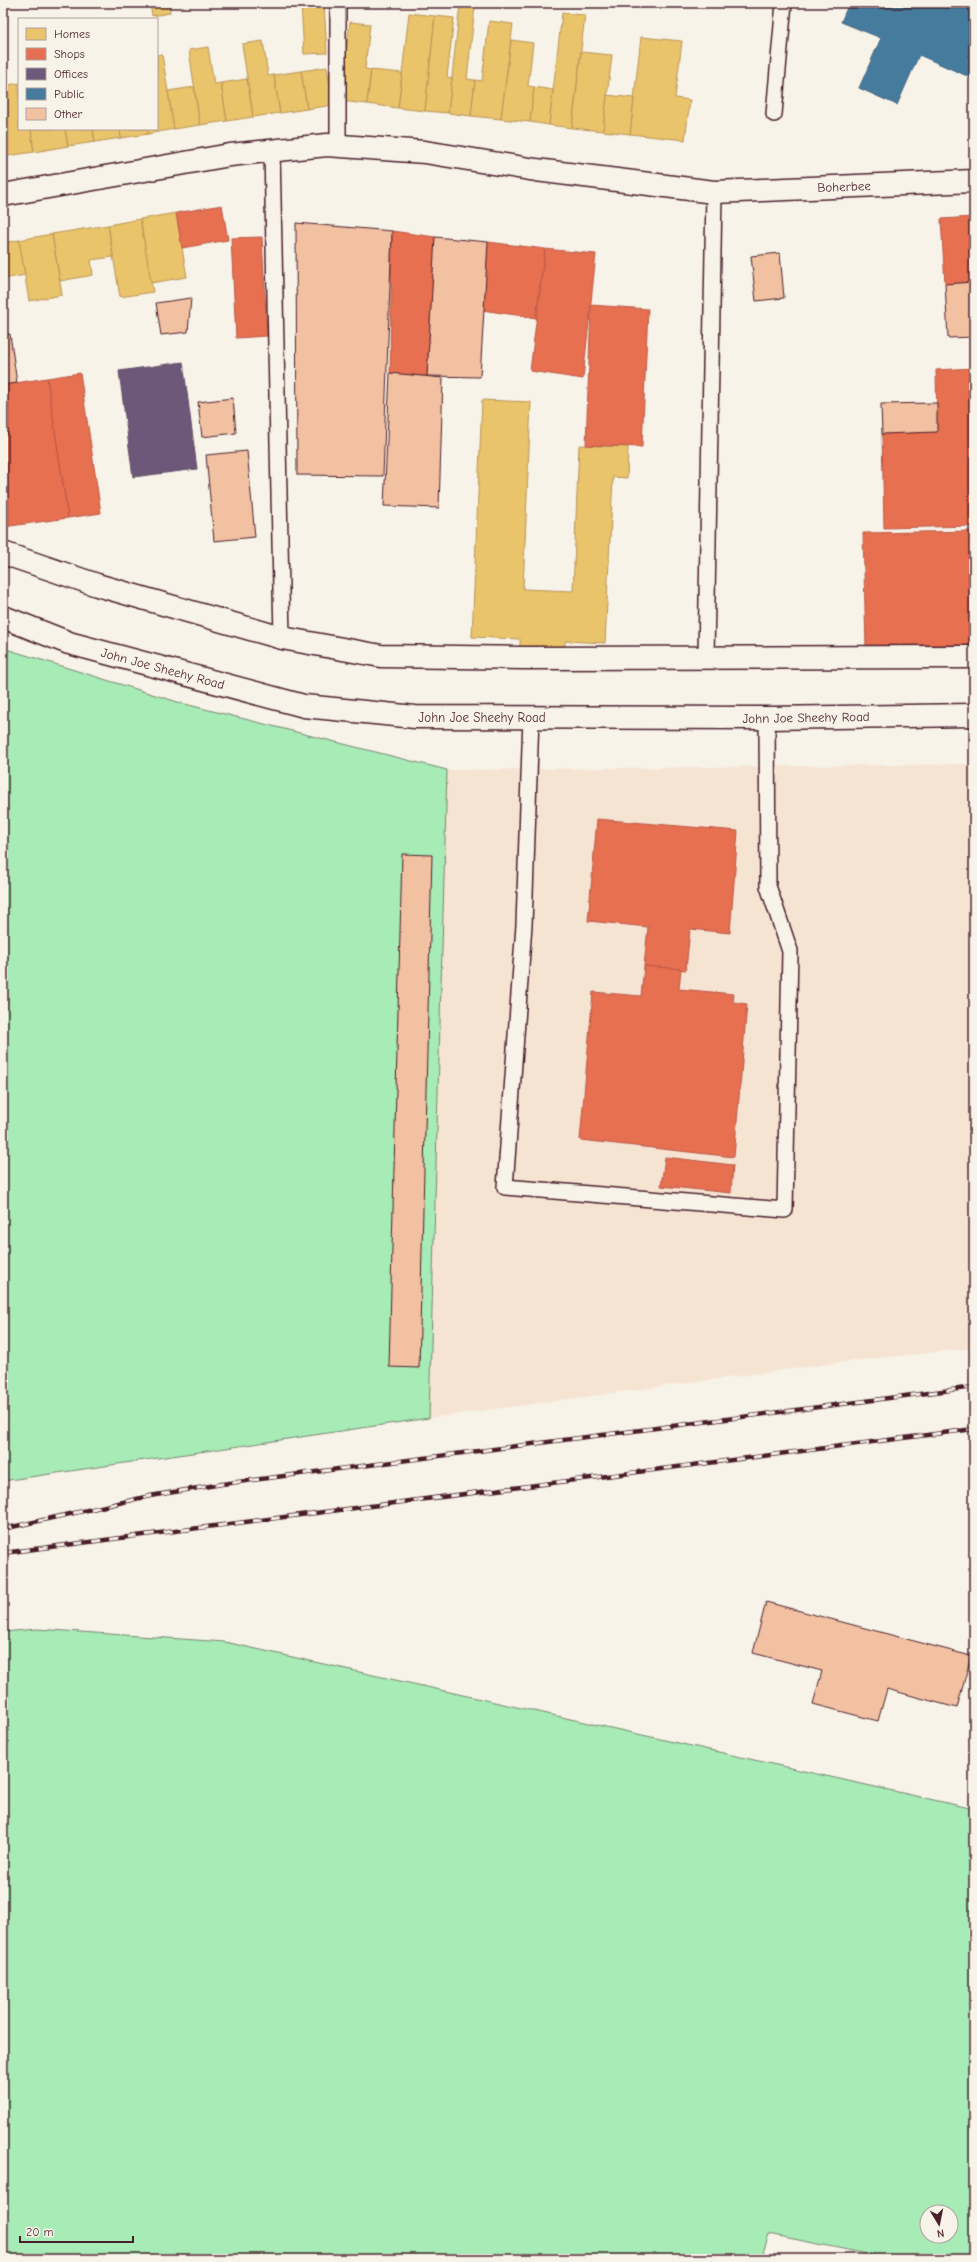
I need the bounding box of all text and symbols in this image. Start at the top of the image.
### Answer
legend [18,18,158,130]
text: Homes [54,27,90,41]
text: Shops [54,47,85,61]
text: Offices [54,67,88,81]
text: Public [54,87,85,101]
text: Other [54,107,83,121]
street label: Boherbee [817,178,872,195]
street label: John Joe Sheehy Road [99,645,226,692]
street label: John Joe Sheehy Road [742,709,870,726]
street label: John Joe Sheehy Road [418,710,546,725]
north arrow [919,2204,959,2244]
scale bar [20,2218,133,2244]
text: 20 m [26,2225,54,2239]
text: N [936,2226,945,2240]

